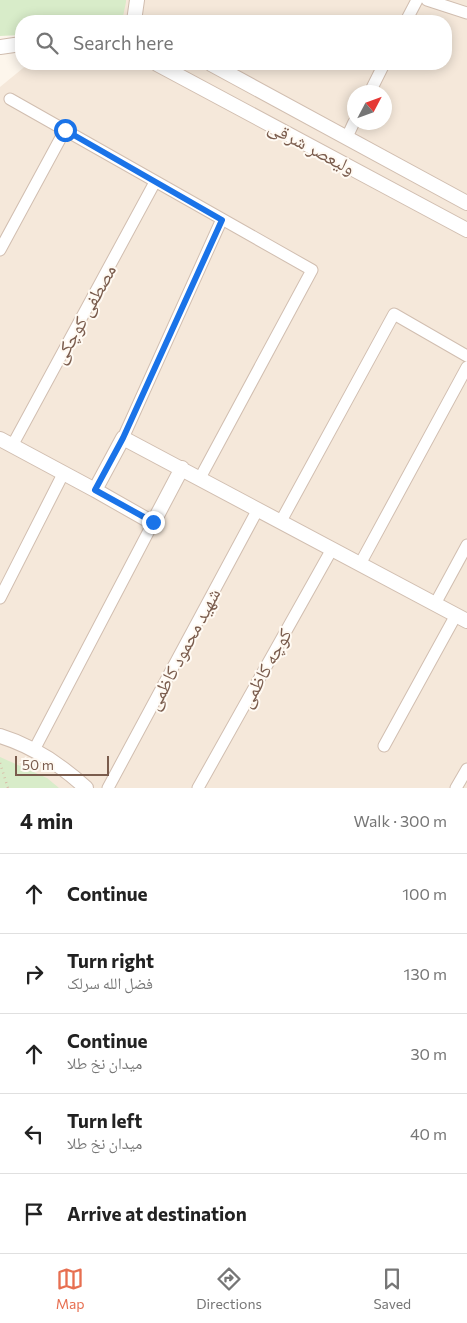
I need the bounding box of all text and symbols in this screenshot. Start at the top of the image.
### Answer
search box [15,15,452,70]
icon: search [33,29,61,57]
text: Search here [73,31,173,54]
north arrow [347,85,392,130]
street label: ولیعصر شرقی [264,114,360,180]
route start [54,119,77,142]
street label: مصطفی کوچکی [47,260,121,368]
route end [142,511,165,534]
street label: شهید محمود کاظمی [141,584,225,714]
street label: کوچه کاظمی [233,624,297,712]
scale bar [15,753,109,776]
text: 50 m [22,756,54,773]
text: 4 min [20,808,73,833]
text: Walk · 300 m [353,811,447,830]
icon: ahead [20,880,48,908]
text: Continue [67,882,147,905]
text: 100 m [402,884,447,903]
text: Turn right [67,949,154,972]
icon: right [20,960,48,988]
text: 130 m [404,964,447,983]
text: فضل الله سرلک [67,973,153,992]
text: Continue [67,1029,147,1052]
icon: ahead [20,1040,48,1068]
text: 30 m [410,1044,447,1063]
text: میدان نخ طلا [67,1053,142,1072]
text: Turn left [67,1109,142,1132]
icon: left [20,1120,48,1148]
text: 40 m [410,1124,447,1143]
text: میدان نخ طلا [67,1133,142,1152]
icon: arrive [20,1200,48,1228]
text: Arrive at destination [67,1202,247,1225]
tab: Map [56,1265,85,1312]
tab: Directions [196,1265,262,1312]
tab: Saved [373,1265,411,1312]

